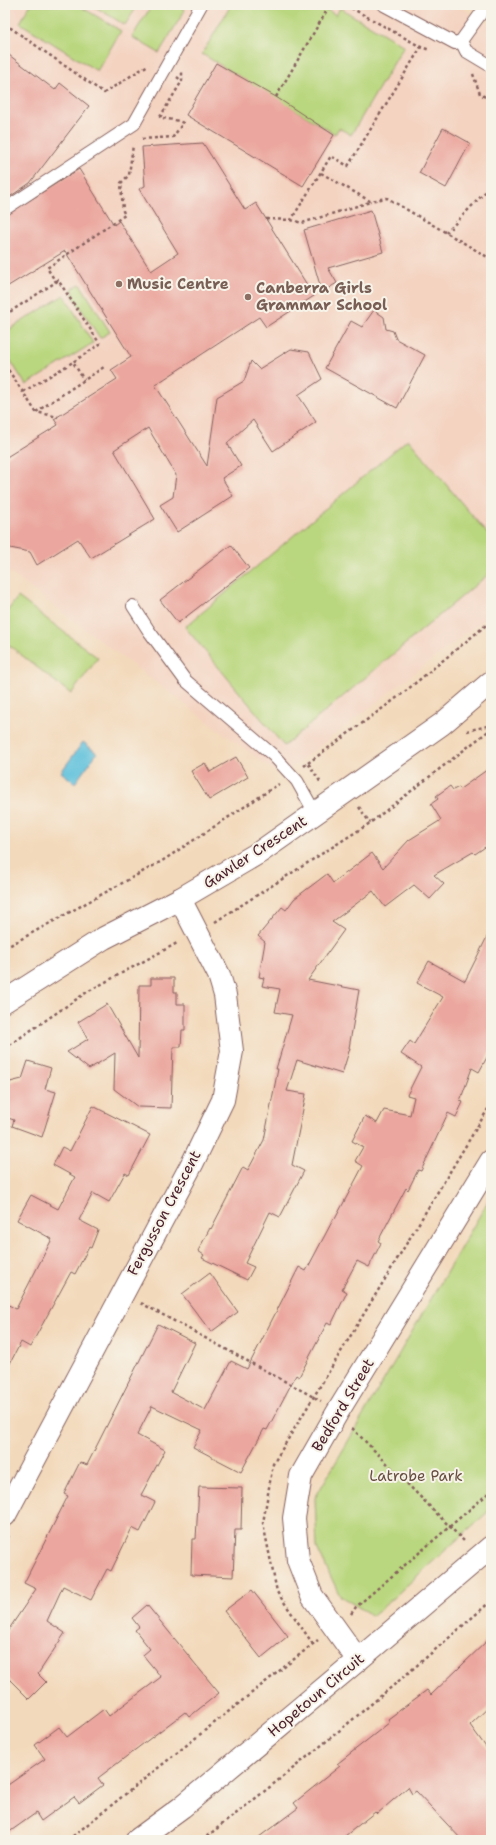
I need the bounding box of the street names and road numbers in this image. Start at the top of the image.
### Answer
street label: Gawler Crescent [199,811,311,893]
street label: Fergusson Crescent [123,1147,205,1279]
street label: Bedford Street [307,1355,379,1455]
street label: Hopetoun Circuit [263,1649,369,1741]

